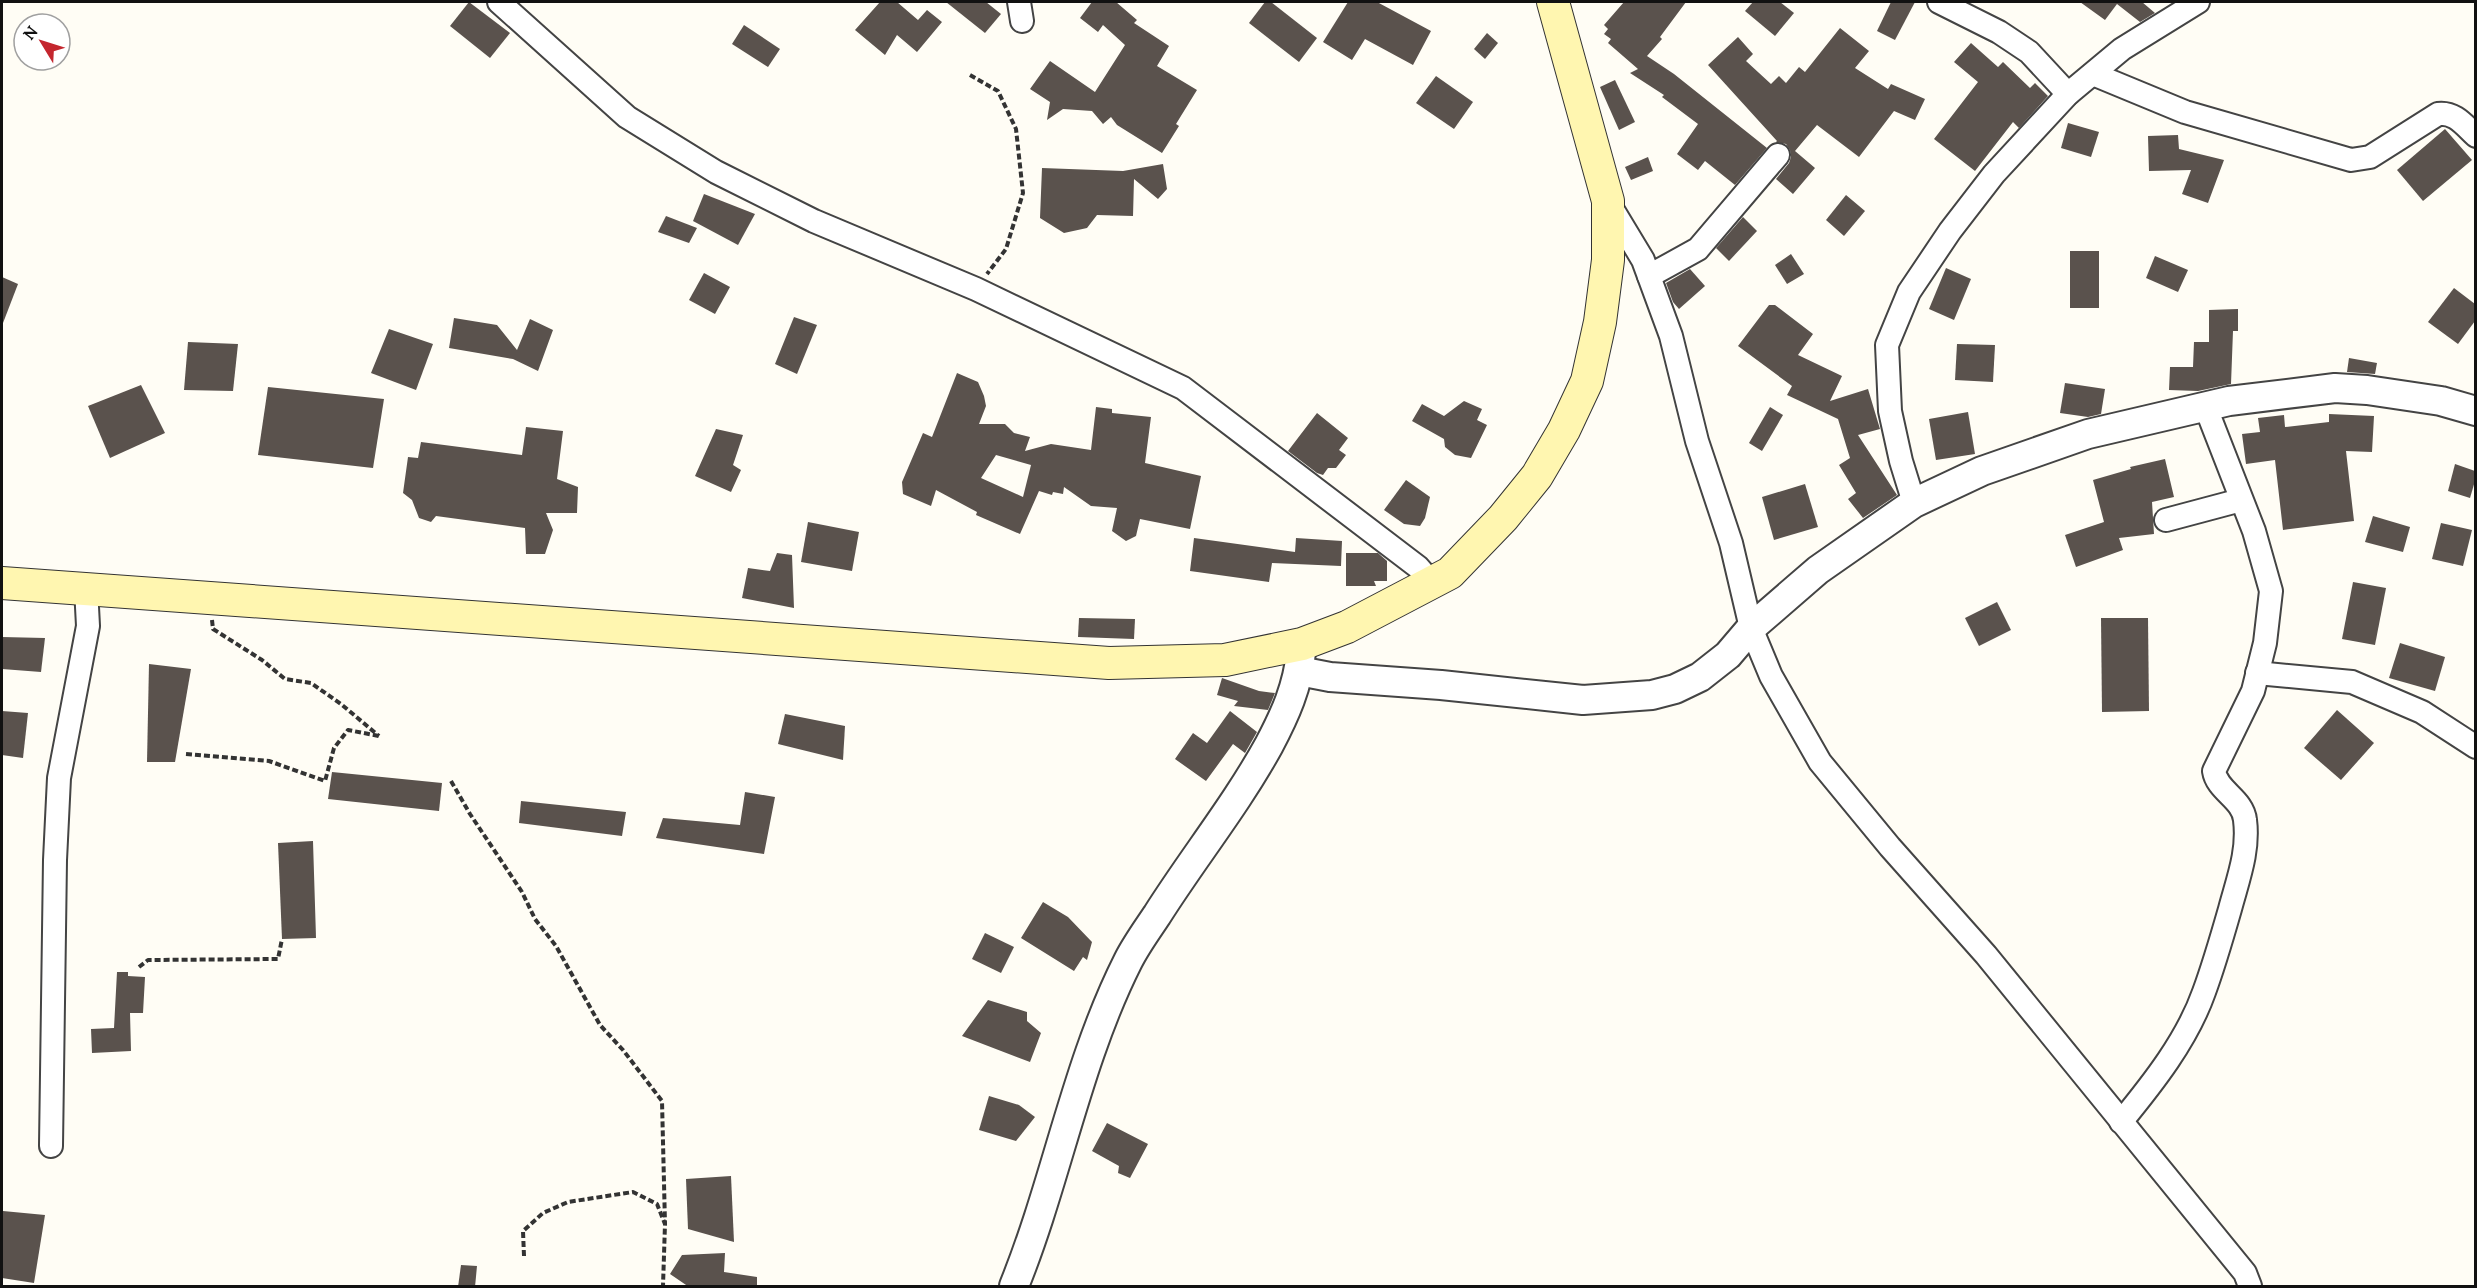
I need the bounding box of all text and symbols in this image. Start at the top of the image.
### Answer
north arrow [12,12,72,72]
text: N [18,22,42,44]

